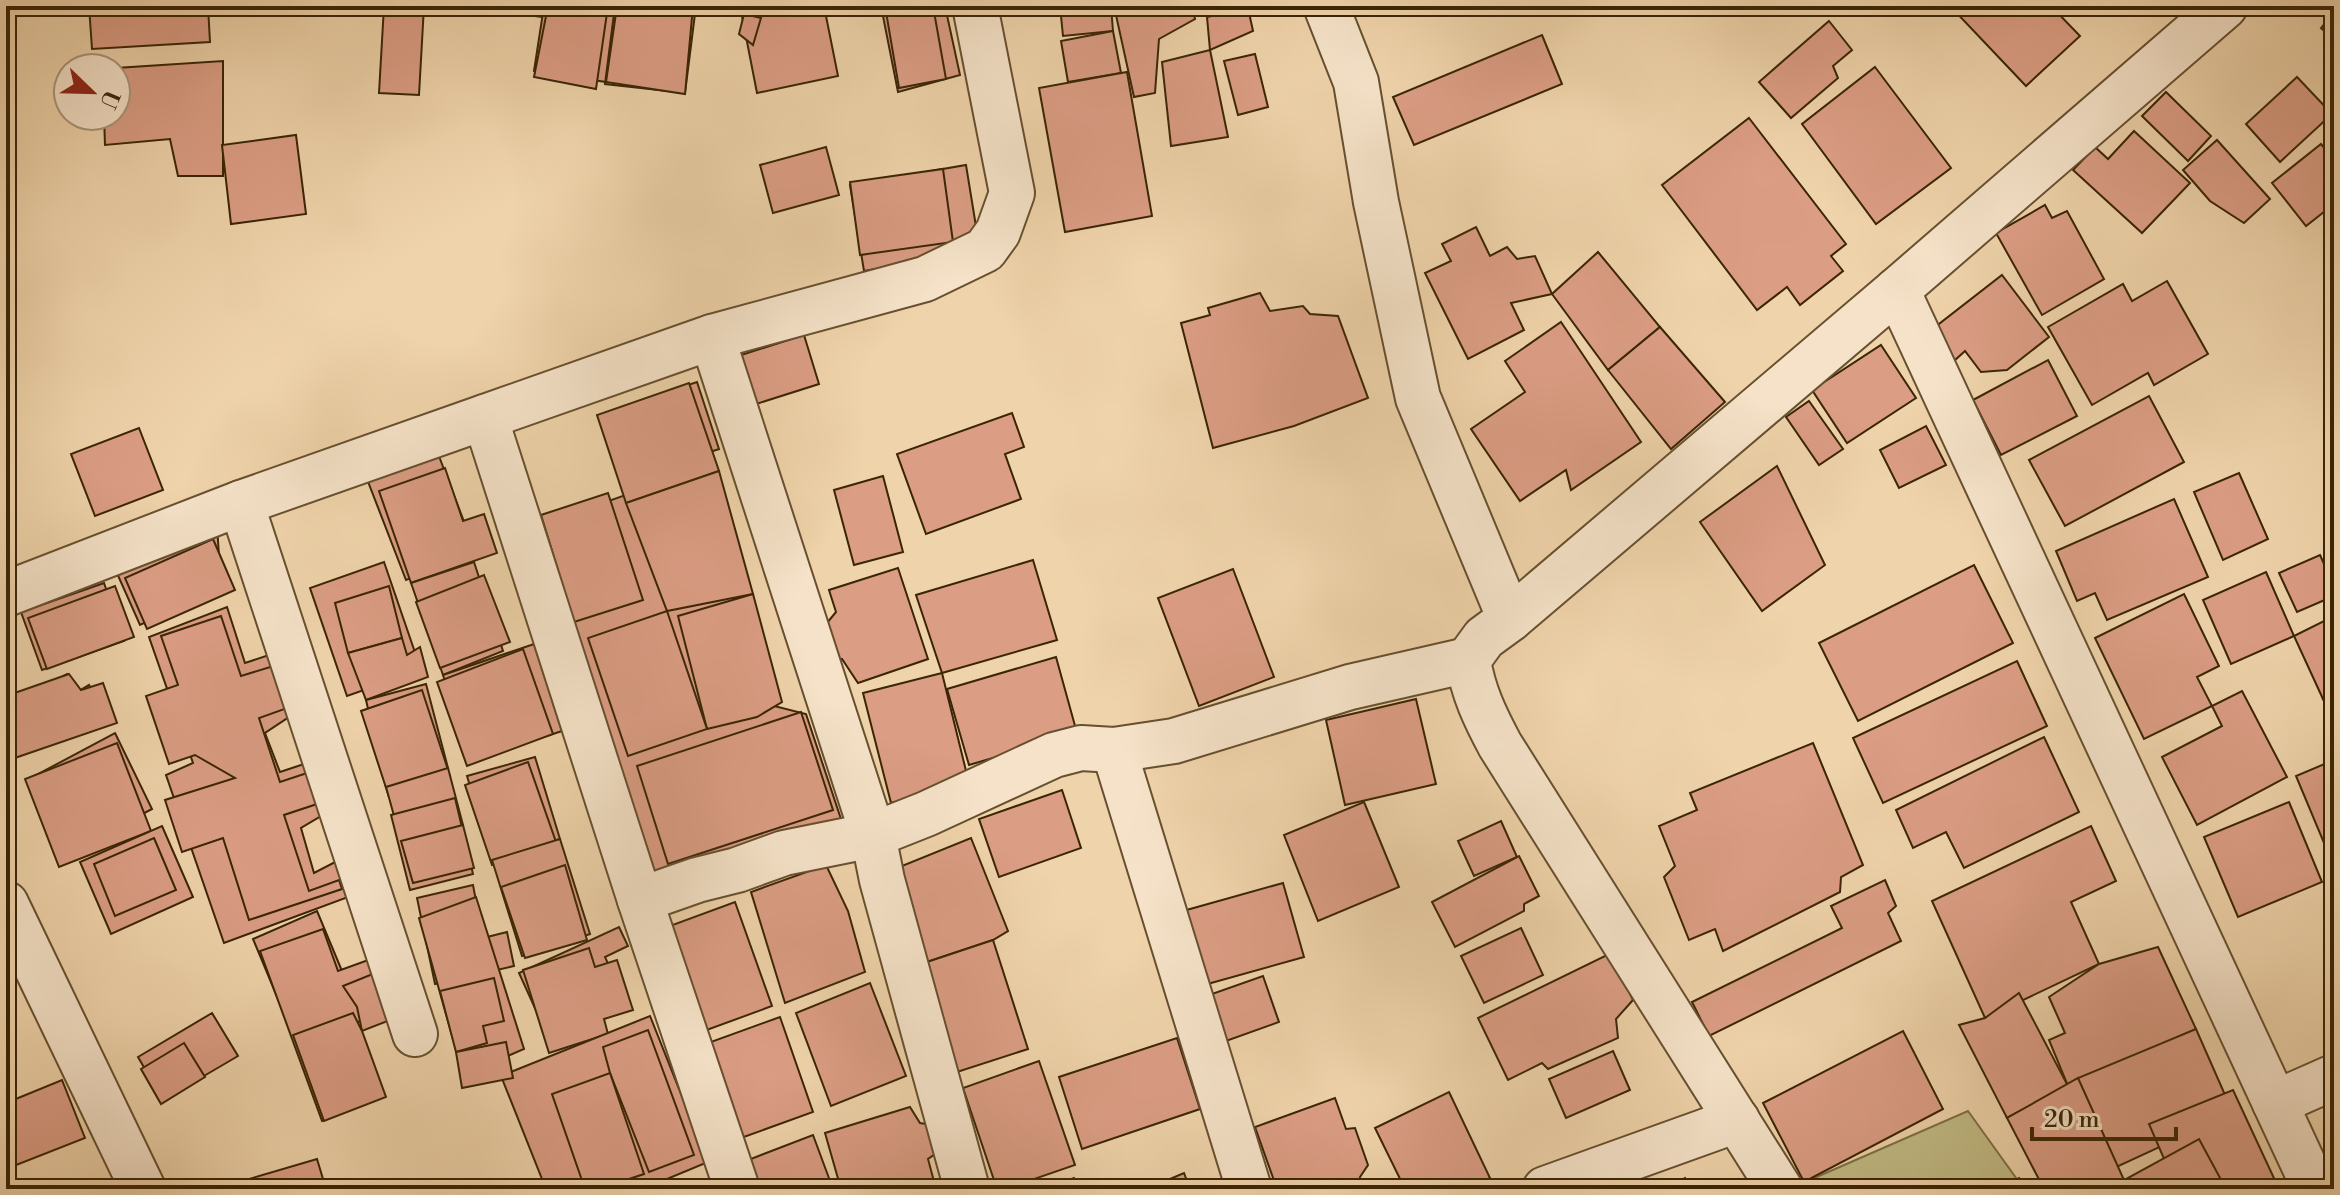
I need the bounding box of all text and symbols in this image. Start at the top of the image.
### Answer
north arrow [52,52,132,132]
text: U [93,86,125,112]
scale bar [2032,1091,2176,1141]
text: 20 m [2044,1105,2100,1135]

